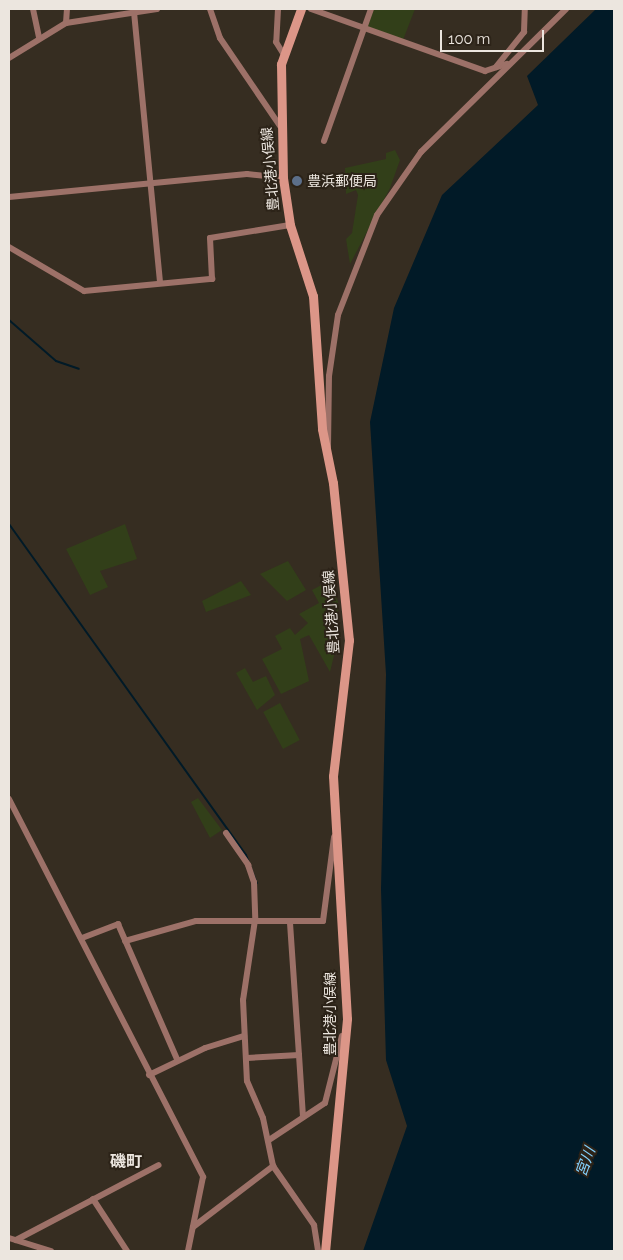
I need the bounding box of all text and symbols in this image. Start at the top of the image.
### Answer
scale bar [443,20,547,52]
text: 100 m [448,30,490,48]
street label: 豊北港小俣線 [258,126,282,212]
place label: 豊浜郵便局 [307,173,377,189]
marker: 豊浜郵便局 [291,175,303,187]
street label: 豊北港小俣線 [320,570,342,654]
street label: 豊北港小俣線 [322,972,338,1056]
water label: 宮川 [572,1145,600,1179]
district label: 磯町 [110,1152,142,1172]

